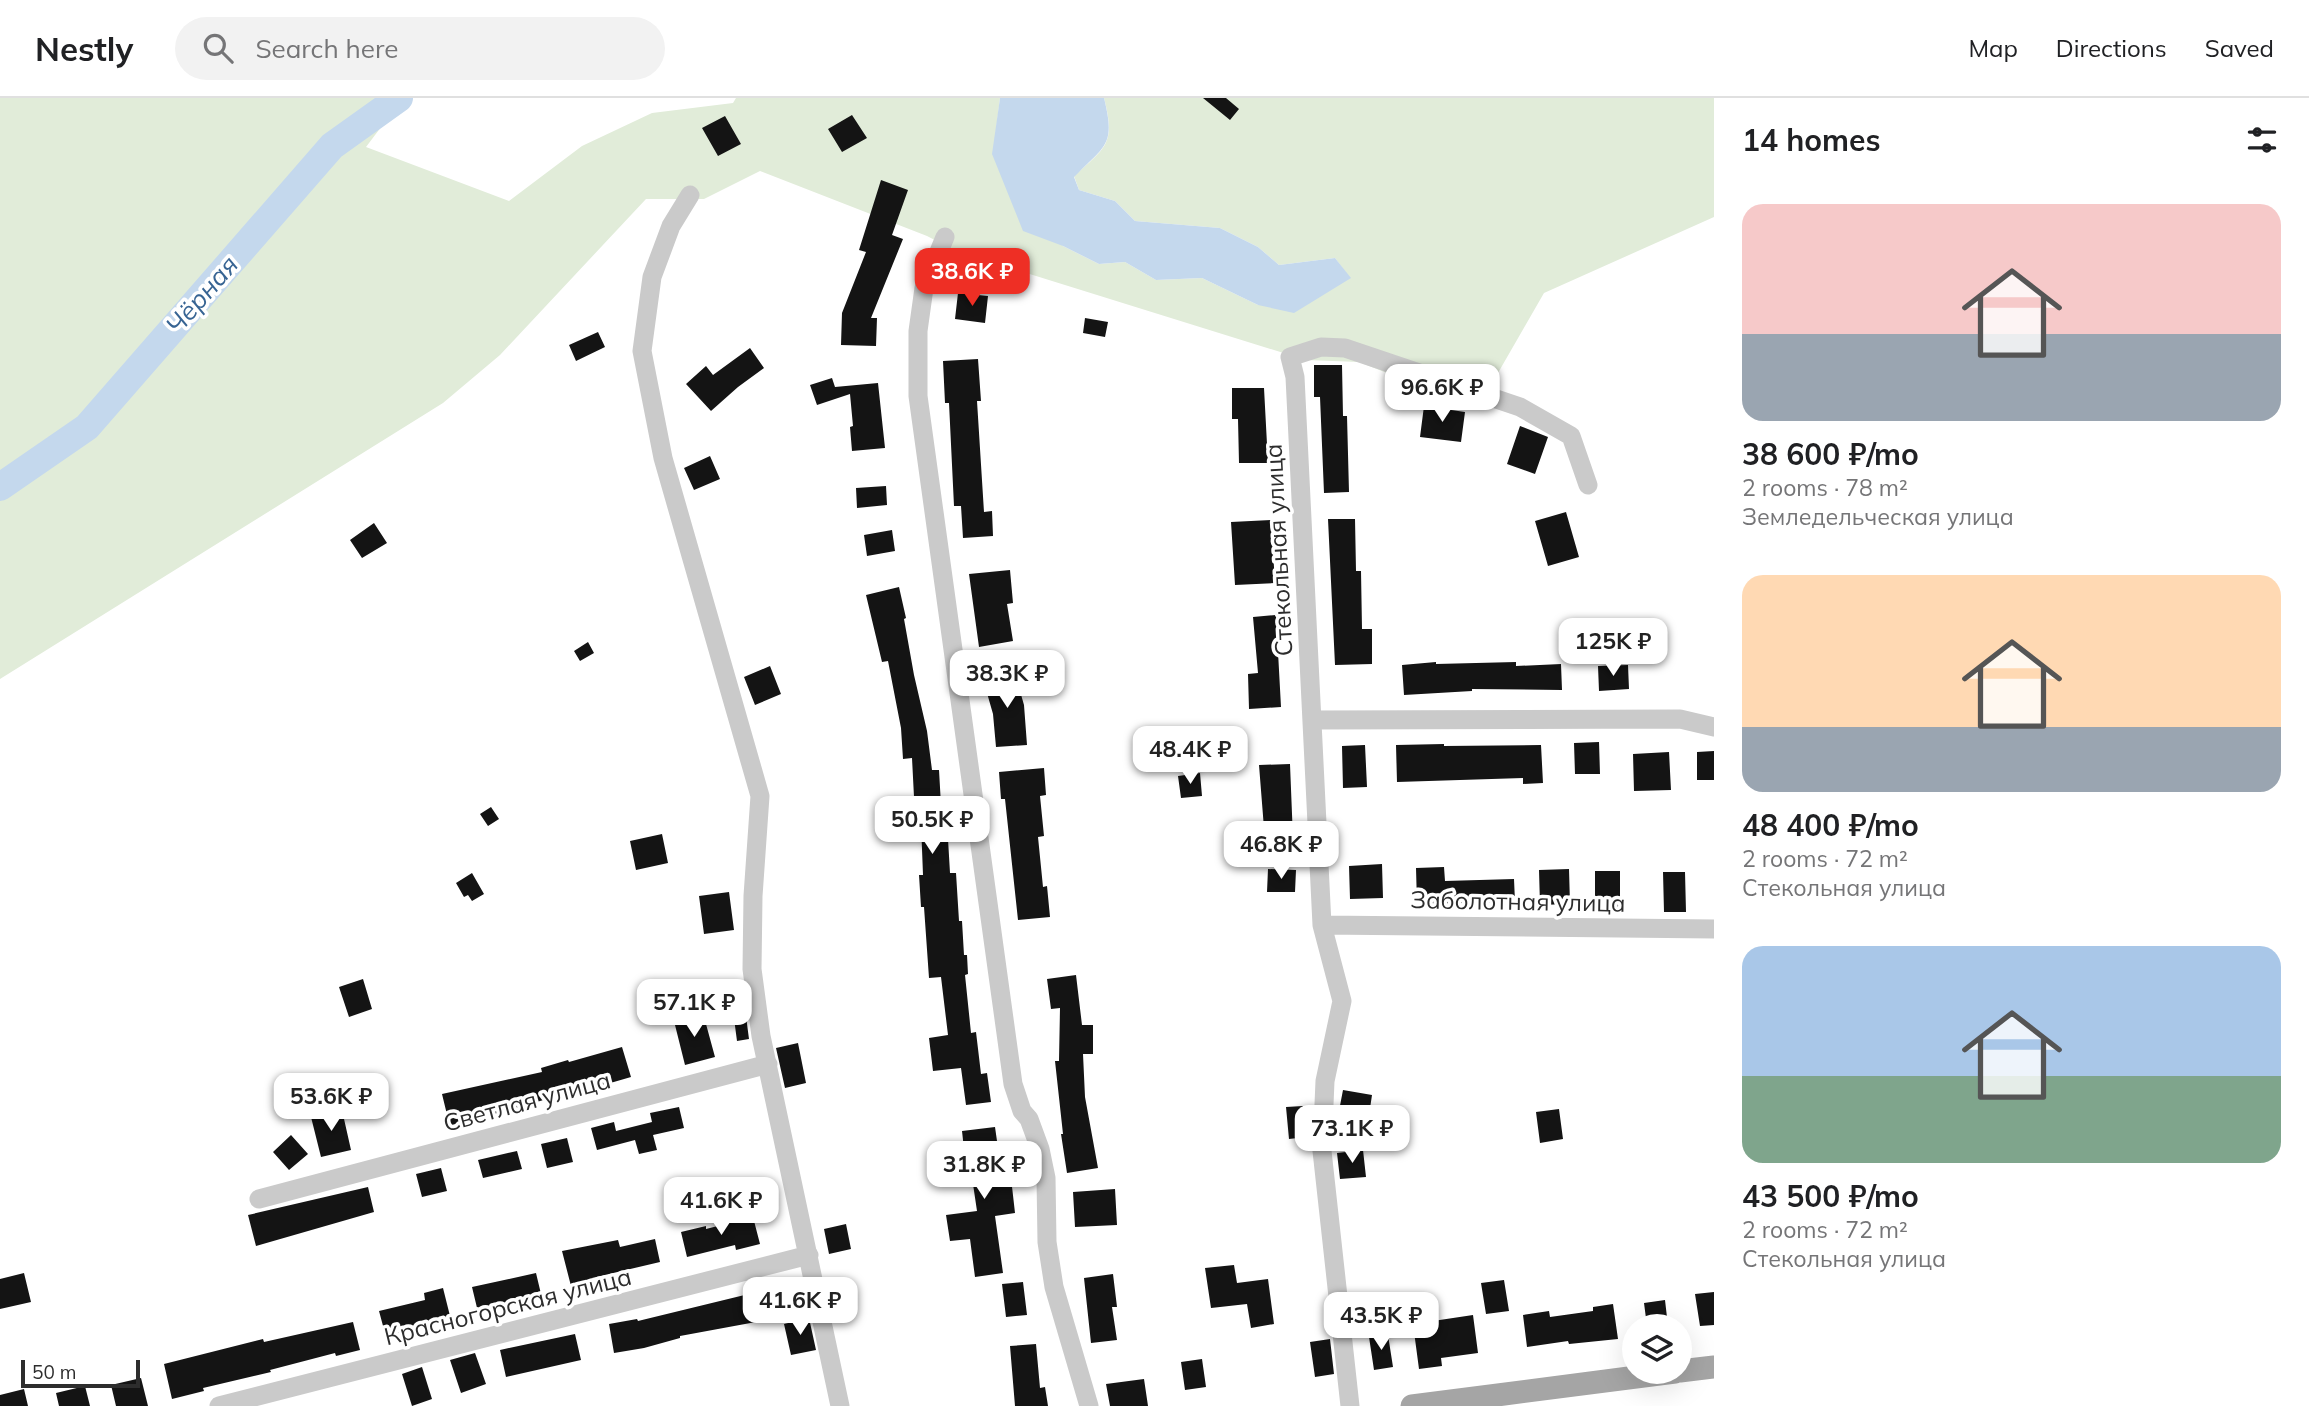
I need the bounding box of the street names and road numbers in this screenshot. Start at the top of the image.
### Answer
street label: Стекольная улица [1257,443,1299,657]
street label: Заболотная улица [1410,884,1626,918]
street label: Светлая улица [440,1064,614,1138]
street label: Красногорская улица [381,1261,635,1351]

